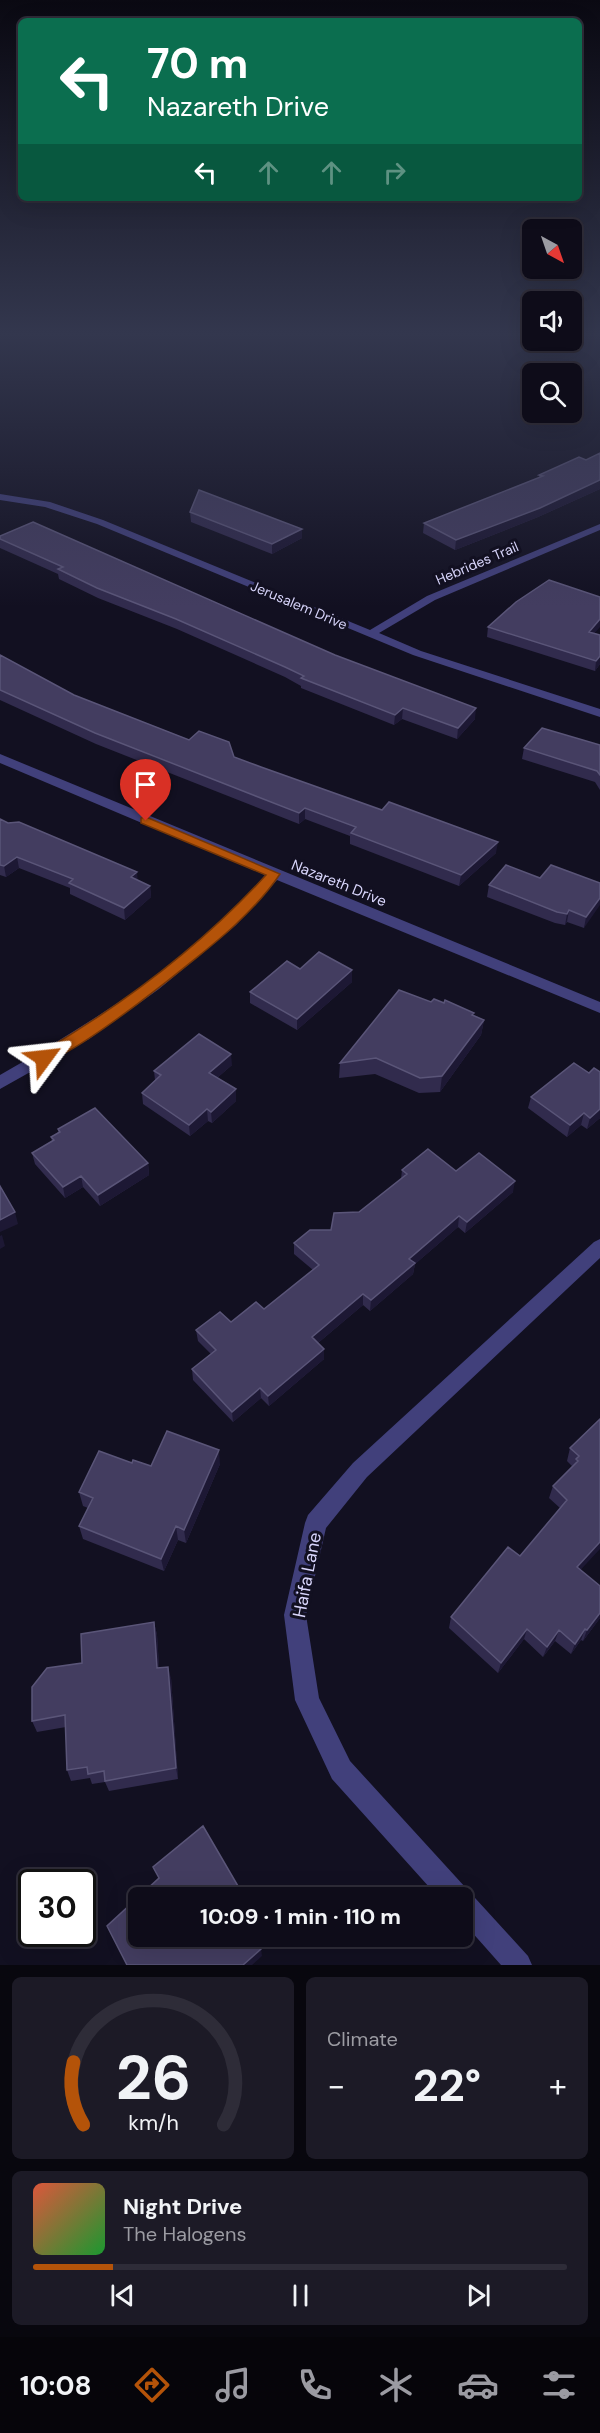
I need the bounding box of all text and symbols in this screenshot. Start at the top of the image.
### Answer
text: 70 m [147,36,248,91]
icon: left [48,42,126,120]
text: Nazareth Drive [147,89,329,124]
icon: left [189,156,222,189]
icon: ahead [252,156,285,189]
icon: ahead [315,156,348,189]
icon: right [378,156,411,189]
north arrow [522,219,582,279]
map controls [522,219,582,423]
button: sound [522,291,582,351]
button: search [522,363,582,423]
street label: Hebrides Trail [433,537,521,589]
street label: Jerusalem Drive [248,577,350,633]
pin [120,759,171,821]
icon: arrive [129,768,162,801]
street label: Nazareth Drive [288,855,390,911]
position arrow [12,1026,76,1090]
street label: Haifa Lane [287,1530,327,1620]
speed limit sign: 30 [18,1869,96,1947]
text: 10:09 · 1 min · 110 m [200,1902,401,1931]
text: Climate [327,2026,398,2052]
text: 26 [115,2037,191,2118]
text: 22° [413,2056,481,2115]
text: − [327,2064,345,2107]
text: + [549,2064,567,2107]
text: km/h [128,2109,178,2137]
text: Night Drive [123,2192,242,2221]
text: The Halogens [123,2221,246,2247]
icon: previous [106,2279,139,2312]
icon: pause [284,2279,317,2312]
icon: next [462,2279,495,2312]
icon: directions [131,2364,173,2406]
icon: music [212,2364,254,2406]
icon: phone [294,2364,336,2406]
icon: climate [375,2364,417,2406]
icon: car [457,2364,499,2406]
icon: filters [538,2364,580,2406]
text: 10:08 [20,2368,92,2403]

